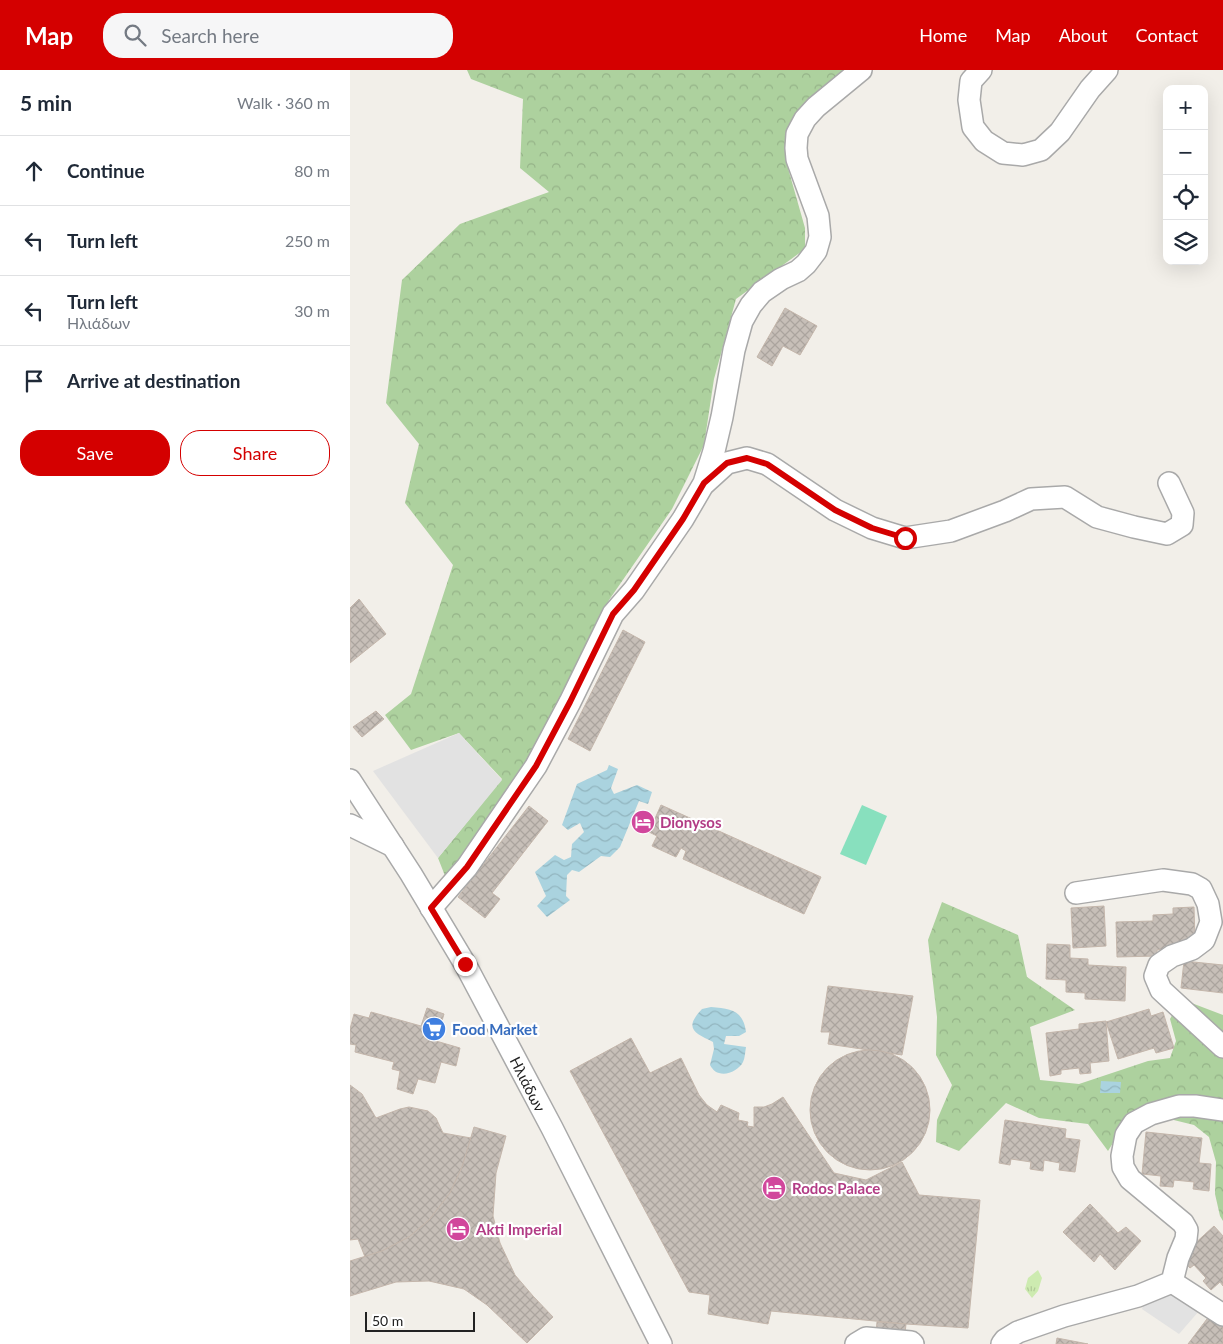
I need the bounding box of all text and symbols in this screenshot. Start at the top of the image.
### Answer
search box [103,13,453,58]
text: Map [25,21,73,50]
icon: search [121,21,149,49]
text: Search here [161,24,259,47]
text: Home [919,24,967,46]
text: Map [995,24,1031,46]
text: About [1059,24,1108,46]
text: Contact [1136,24,1198,46]
map controls [1163,85,1208,265]
button: + [1163,85,1208,130]
text: 5 min [20,90,72,115]
text: Walk · 360 m [237,93,330,112]
button: − [1163,130,1208,175]
icon: ahead [20,157,48,185]
text: Continue [67,159,145,182]
text: 80 m [294,161,330,180]
button: locate [1163,175,1208,220]
button: layers [1163,220,1208,265]
icon: left [20,227,48,255]
text: Turn left [67,229,138,252]
text: 250 m [285,231,330,250]
text: Turn left [67,290,138,313]
icon: left [20,297,48,325]
text: 30 m [294,301,330,320]
text: Ηλιάδων [67,313,130,332]
icon: arrive [20,367,48,395]
text: Arrive at destination [67,369,240,392]
button: Save [20,430,170,476]
button: Share [180,430,330,476]
route start [894,527,917,550]
hotel icon: Dionysos [630,809,656,835]
place label: Dionysos [660,813,722,831]
route end [454,953,477,976]
supermarket icon: Food Market [421,1016,447,1042]
place label: Food Market [452,1020,538,1038]
street label: Ηλιάδων [507,1053,550,1115]
hotel icon: Rodos Palace [761,1175,787,1201]
place label: Rodos Palace [792,1179,880,1197]
hotel icon: Akti Imperial [445,1216,471,1242]
place label: Akti Imperial [475,1220,562,1238]
scale bar [365,1309,475,1332]
text: 50 m [372,1312,403,1329]

